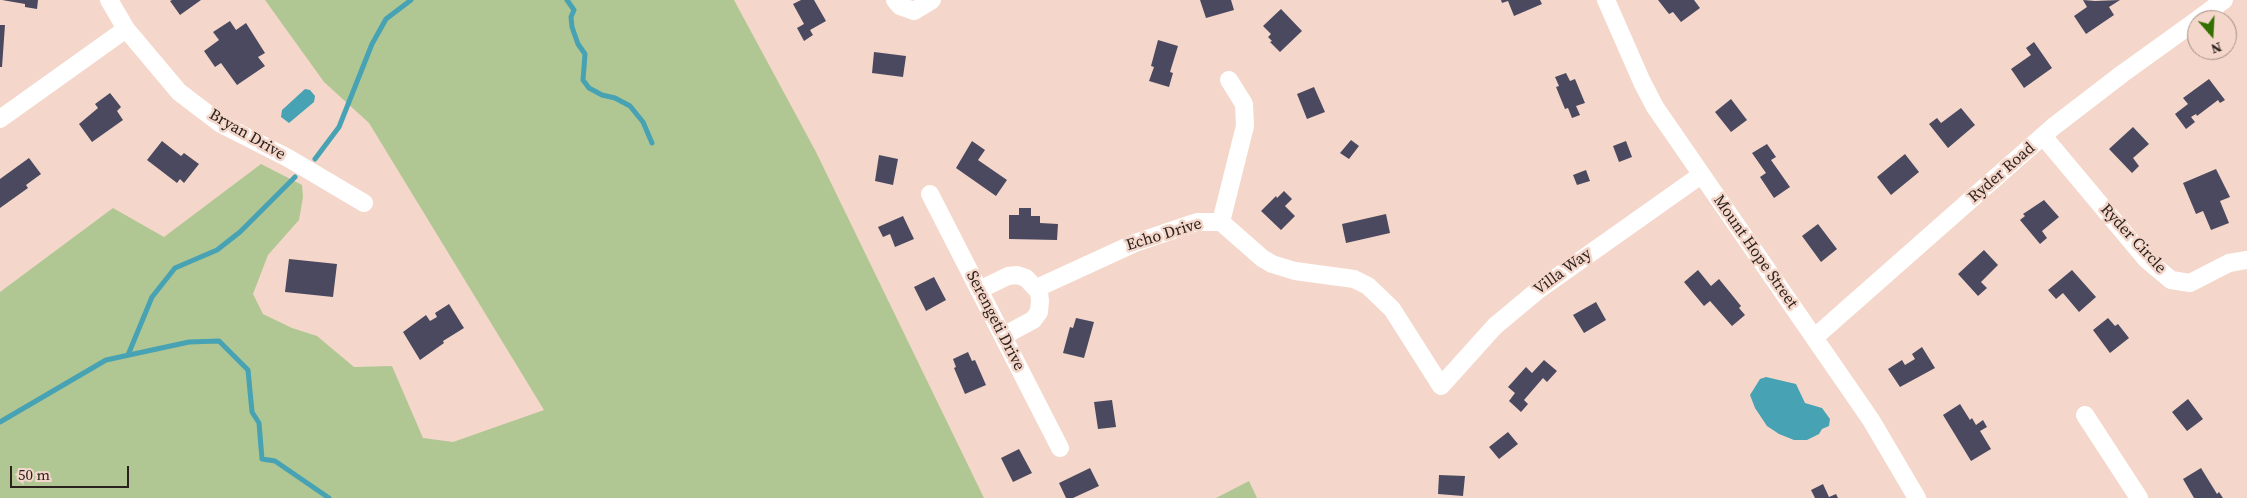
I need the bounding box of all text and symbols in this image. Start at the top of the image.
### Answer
north arrow [2187,10,2237,60]
text: N [2208,37,2225,59]
street label: Bryan Drive [205,105,289,165]
street label: Ryder Road [1965,139,2039,207]
street label: Mount Hope Street [1709,192,1801,312]
street label: Ryder Circle [2096,200,2170,278]
street label: Echo Drive [1124,214,1204,256]
street label: Villa Way [1530,245,1596,299]
street label: Serengeti Drive [962,268,1028,374]
scale bar [12,456,131,488]
text: 50 m [18,464,50,485]

